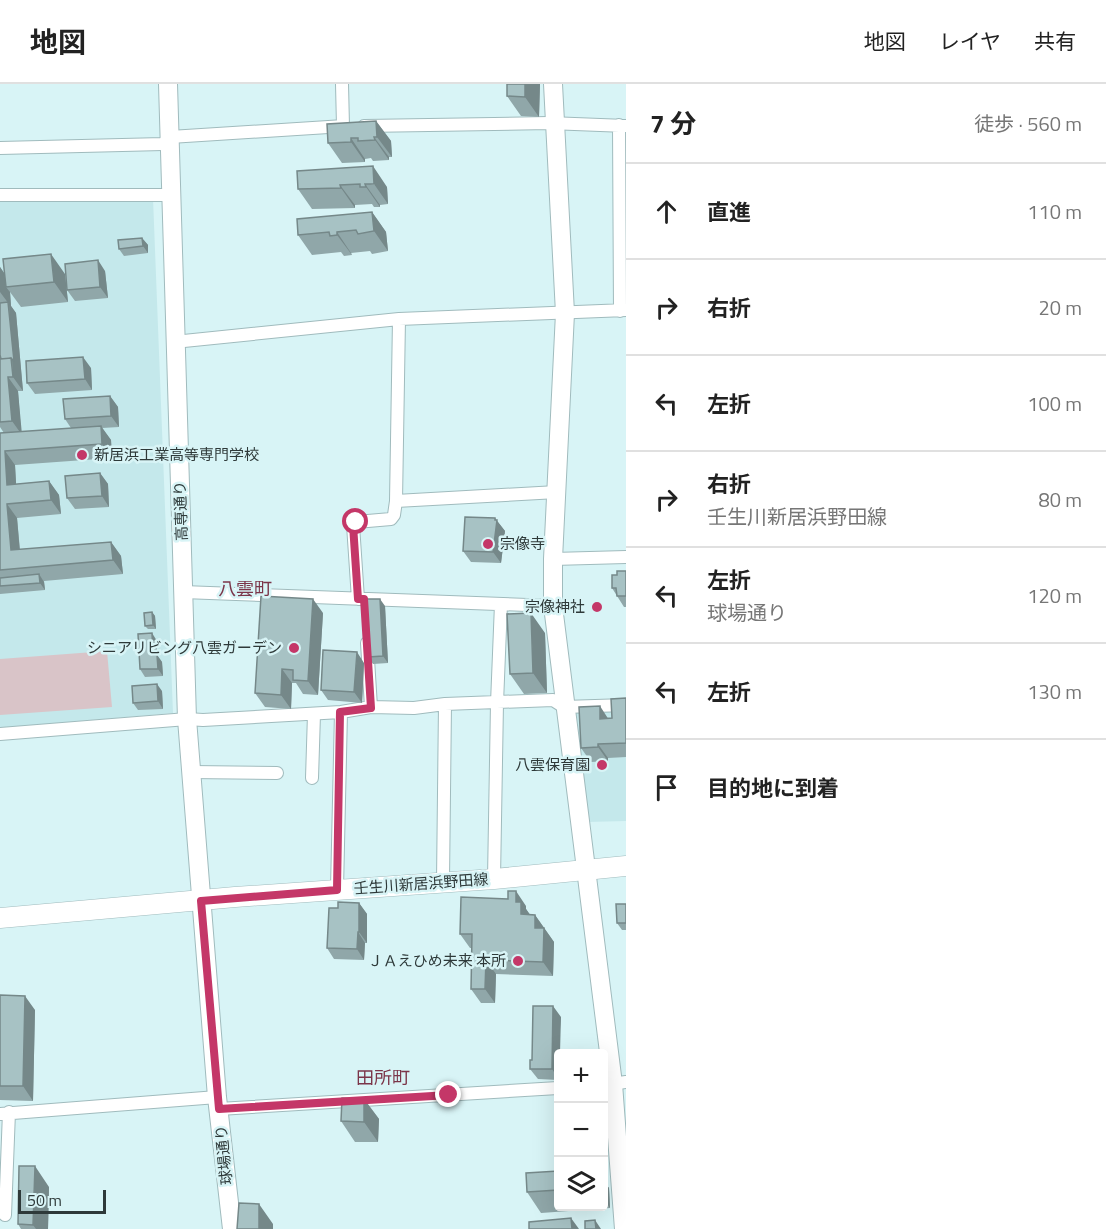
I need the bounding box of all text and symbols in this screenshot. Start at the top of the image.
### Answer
text: 地図 [30,20,86,63]
text: 地図 [864,25,906,57]
text: レイヤ [939,25,1001,57]
text: 共有 [1034,25,1076,57]
text: 7 分 [650,104,696,143]
text: 徒歩 · 560 m [974,108,1082,139]
icon: ahead [650,195,683,228]
text: 直進 [707,195,751,229]
text: 110 m [1027,196,1082,227]
icon: right [650,291,683,324]
text: 右折 [707,291,751,325]
text: 20 m [1038,292,1082,323]
icon: left [650,387,683,420]
text: 左折 [707,387,751,421]
text: 100 m [1027,388,1082,419]
place label: 新居浜工業高等専門学校 [94,443,259,466]
marker: 新居浜工業高等専門学校 [75,448,89,462]
text: 右折 [707,467,751,501]
street label: 高専通り [168,481,193,541]
icon: right [650,483,683,516]
text: 80 m [1038,484,1082,515]
text: 壬生川新居浜野田線 [707,501,887,532]
route start [342,508,368,534]
place label: 宗像寺 [500,532,545,555]
marker: 宗像寺 [481,537,495,551]
text: 左折 [707,563,751,597]
district label: 八雲町 [218,575,272,602]
icon: left [650,579,683,612]
text: 120 m [1027,580,1082,611]
place label: 宗像神社 [525,595,585,618]
text: 球場通り [707,597,787,628]
marker: 宗像神社 [590,600,604,614]
place label: シニアリビング八雲ガーデン [87,636,282,659]
marker: シニアリビング八雲ガーデン [287,641,301,655]
icon: left [650,675,683,708]
text: 左折 [707,675,751,709]
text: 130 m [1027,676,1082,707]
place label: 八雲保育園 [515,753,590,776]
marker: 八雲保育園 [595,758,609,772]
icon: arrive [650,771,683,804]
text: 目的地に到着 [707,771,839,805]
street label: 壬生川新居浜野田線 [353,867,489,900]
place label: ＪＡえひめ未来 本所 [368,949,506,972]
marker: ＪＡえひめ未来 本所 [511,954,525,968]
map controls [554,1049,608,1211]
button: + [554,1049,608,1103]
district label: 田所町 [356,1064,410,1091]
route end [435,1081,461,1107]
button: − [554,1103,608,1157]
street label: 球場通り [209,1124,238,1186]
button: layers [554,1157,608,1211]
scale bar [18,1187,106,1214]
text: 50 m [27,1188,62,1212]

